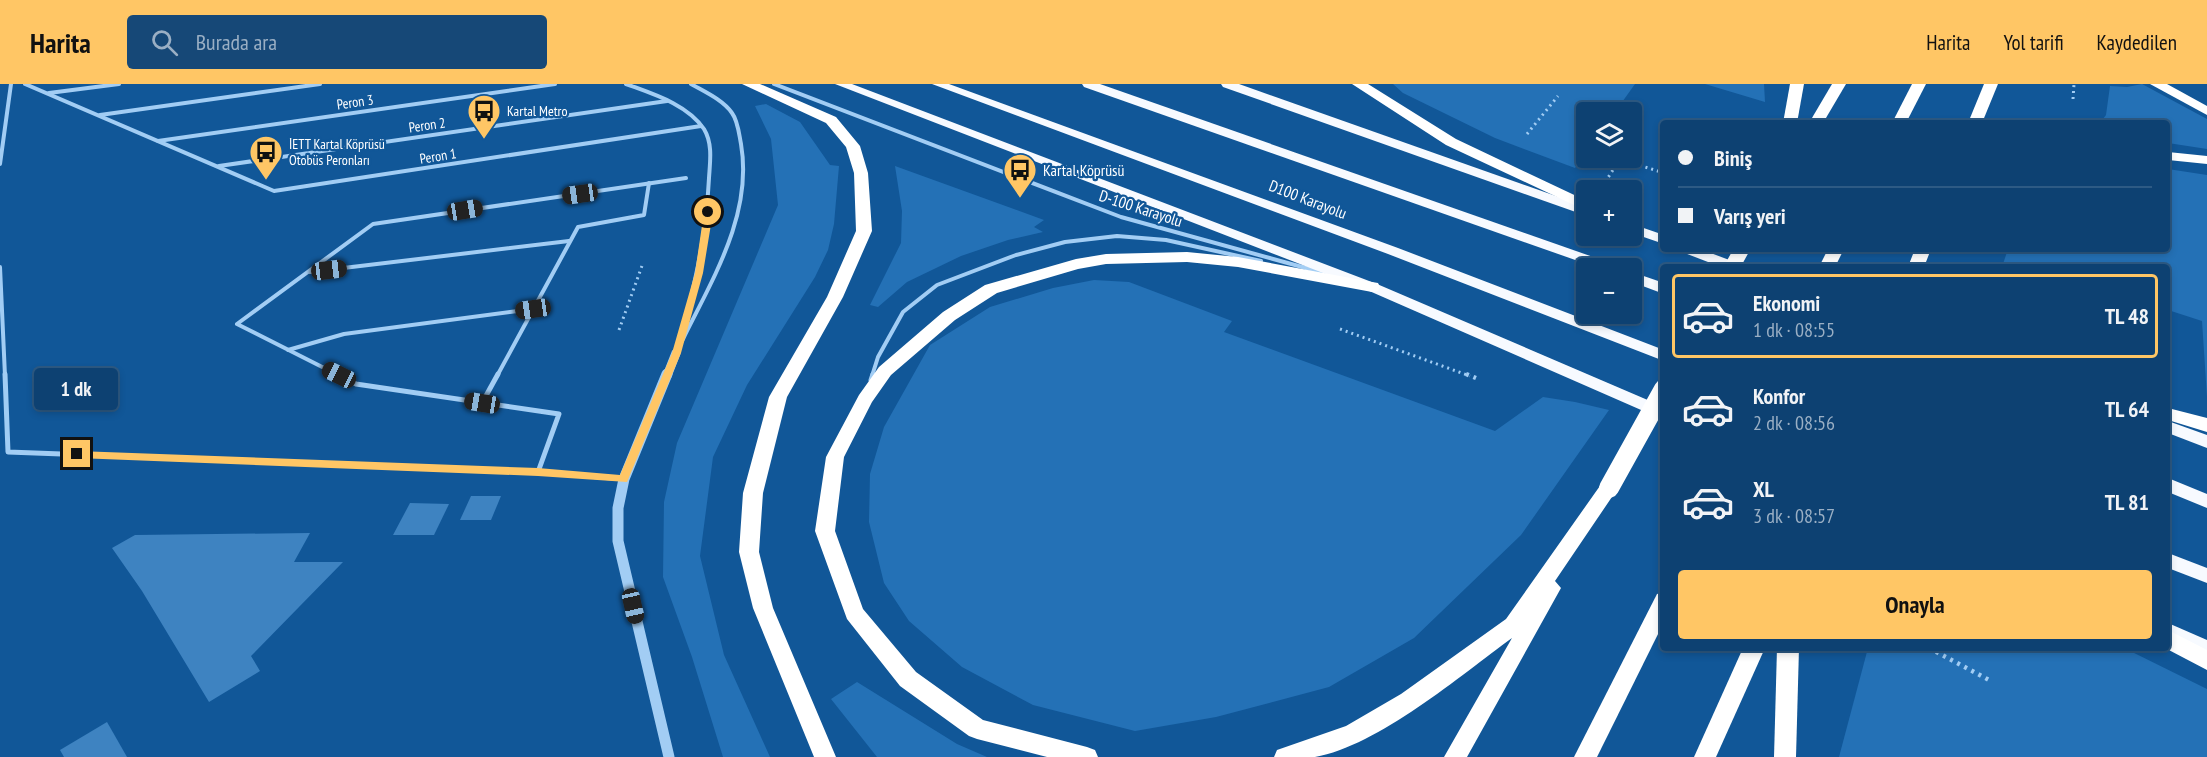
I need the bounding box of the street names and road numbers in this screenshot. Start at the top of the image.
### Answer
street label: Peron 3 [335,91,375,113]
street label: Peron 2 [407,114,447,136]
street label: Peron 1 [418,144,458,168]
street label: D100 Karayolu [1266,175,1350,223]
street label: D-100 Karayolu [1097,185,1185,231]

